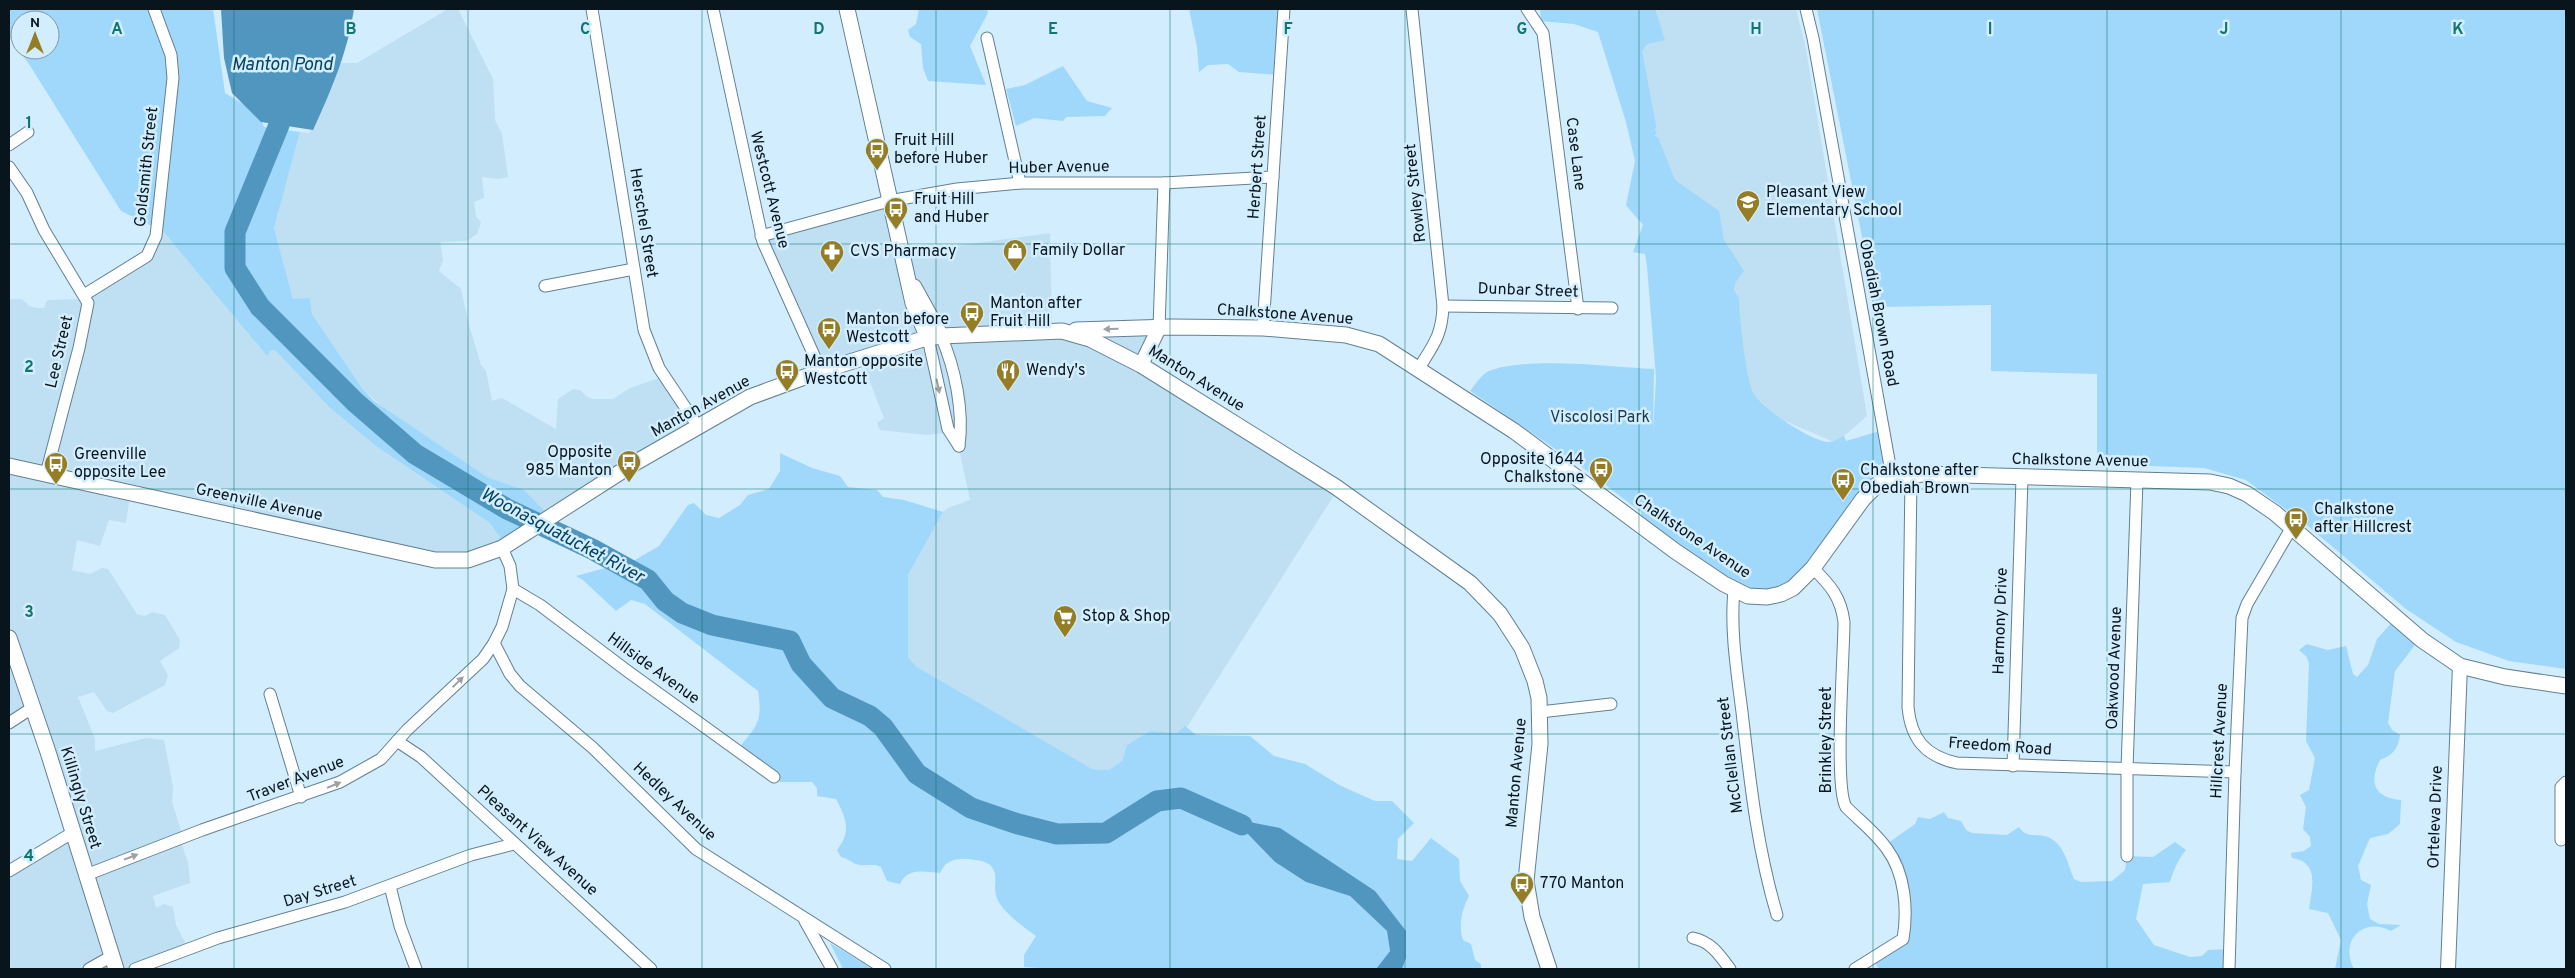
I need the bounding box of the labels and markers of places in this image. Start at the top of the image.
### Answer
place label: Fruit Hill before Huber [894,131,988,169]
bus stop icon: Fruit Hill before Huber [864,137,890,171]
place label: Pleasant View Elementary School [1766,183,1902,221]
school or university icon: Pleasant View Elementary School [1735,189,1761,223]
place label: Fruit Hill and Huber [914,190,989,228]
bus stop icon: Fruit Hill and Huber [883,196,909,230]
shop icon: Family Dollar [1002,238,1028,272]
pharmacy icon: CVS Pharmacy [819,239,845,273]
place label: Family Dollar [1032,241,1125,261]
place label: CVS Pharmacy [850,242,956,262]
place label: Manton after Fruit Hill [990,294,1082,332]
bus stop icon: Manton after Fruit Hill [959,300,985,334]
place label: Manton before Westcott [846,310,949,348]
bus stop icon: Manton before Westcott [816,316,842,350]
place label: Manton opposite Westcott [804,352,923,390]
bus stop icon: Manton opposite Westcott [774,358,800,392]
restaurant icon: Wendy's [995,358,1021,392]
place label: Wendy's [1026,361,1086,381]
place label: Opposite 985 Manton [525,443,612,481]
place label: Greenville opposite Lee [74,445,166,483]
bus stop icon: Opposite 985 Manton [616,449,642,483]
place label: Opposite 1644 Chalkstone [1480,450,1584,488]
bus stop icon: Greenville opposite Lee [43,451,69,485]
bus stop icon: Opposite 1644 Chalkstone [1588,456,1614,490]
place label: Chalkstone after Obediah Brown [1860,461,1979,499]
bus stop icon: Chalkstone after Obediah Brown [1830,467,1856,501]
place label: Chalkstone after Hillcrest [2314,500,2412,538]
bus stop icon: Chalkstone after Hillcrest [2283,506,2309,540]
supermarket icon: Stop & Shop [1052,604,1078,638]
place label: Stop & Shop [1082,607,1170,627]
bus stop icon: 770 Manton [1509,871,1535,905]
place label: 770 Manton [1540,874,1624,894]

